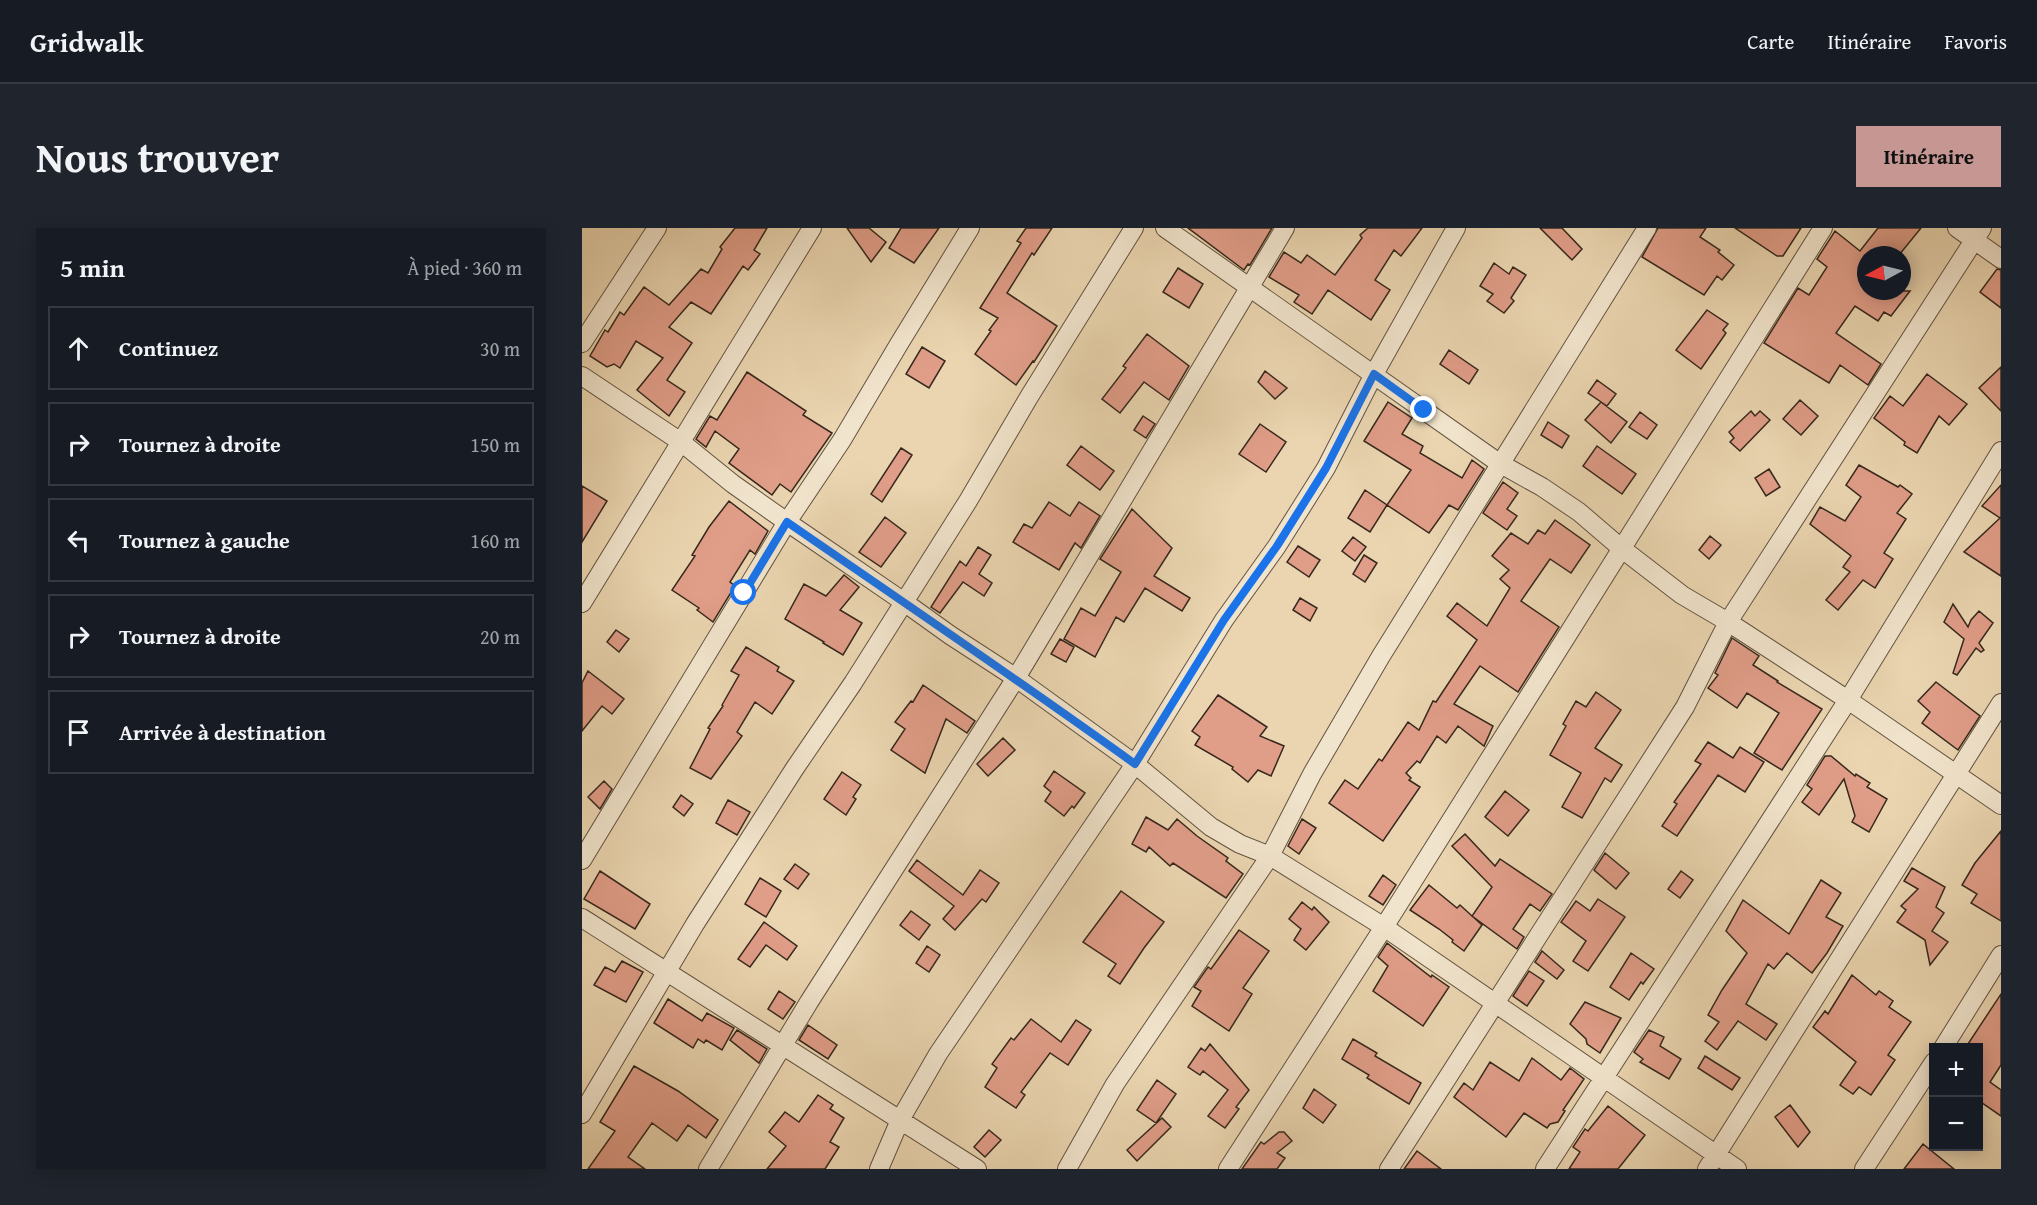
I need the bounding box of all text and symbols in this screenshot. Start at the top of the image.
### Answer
text: Gridwalk [30,21,143,62]
text: Carte [1747,26,1794,57]
text: Itinéraire [1827,26,1911,57]
text: Favoris [1944,26,2007,57]
text: Nous trouver [36,126,279,187]
button: Itinéraire [1856,126,2001,187]
north arrow [1857,246,1911,300]
text: 5 min [60,248,125,287]
text: À pied · 360 m [407,253,522,282]
icon: ahead [62,332,95,365]
text: Continuez [119,332,218,364]
text: 30 m [480,334,520,363]
route end [1410,396,1436,422]
icon: right [62,428,95,461]
text: Tournez à droite [119,428,281,460]
text: 150 m [470,430,520,459]
icon: left [62,524,95,557]
text: Tournez à gauche [119,524,290,556]
text: 160 m [470,526,520,555]
route start [730,579,756,605]
icon: right [62,620,95,653]
text: Tournez à droite [119,620,281,652]
text: 20 m [480,622,520,651]
icon: arrive [62,716,95,749]
text: Arrivée à destination [119,716,326,748]
map controls [1929,1043,1983,1151]
button: + [1929,1043,1983,1097]
button: − [1929,1097,1983,1151]

